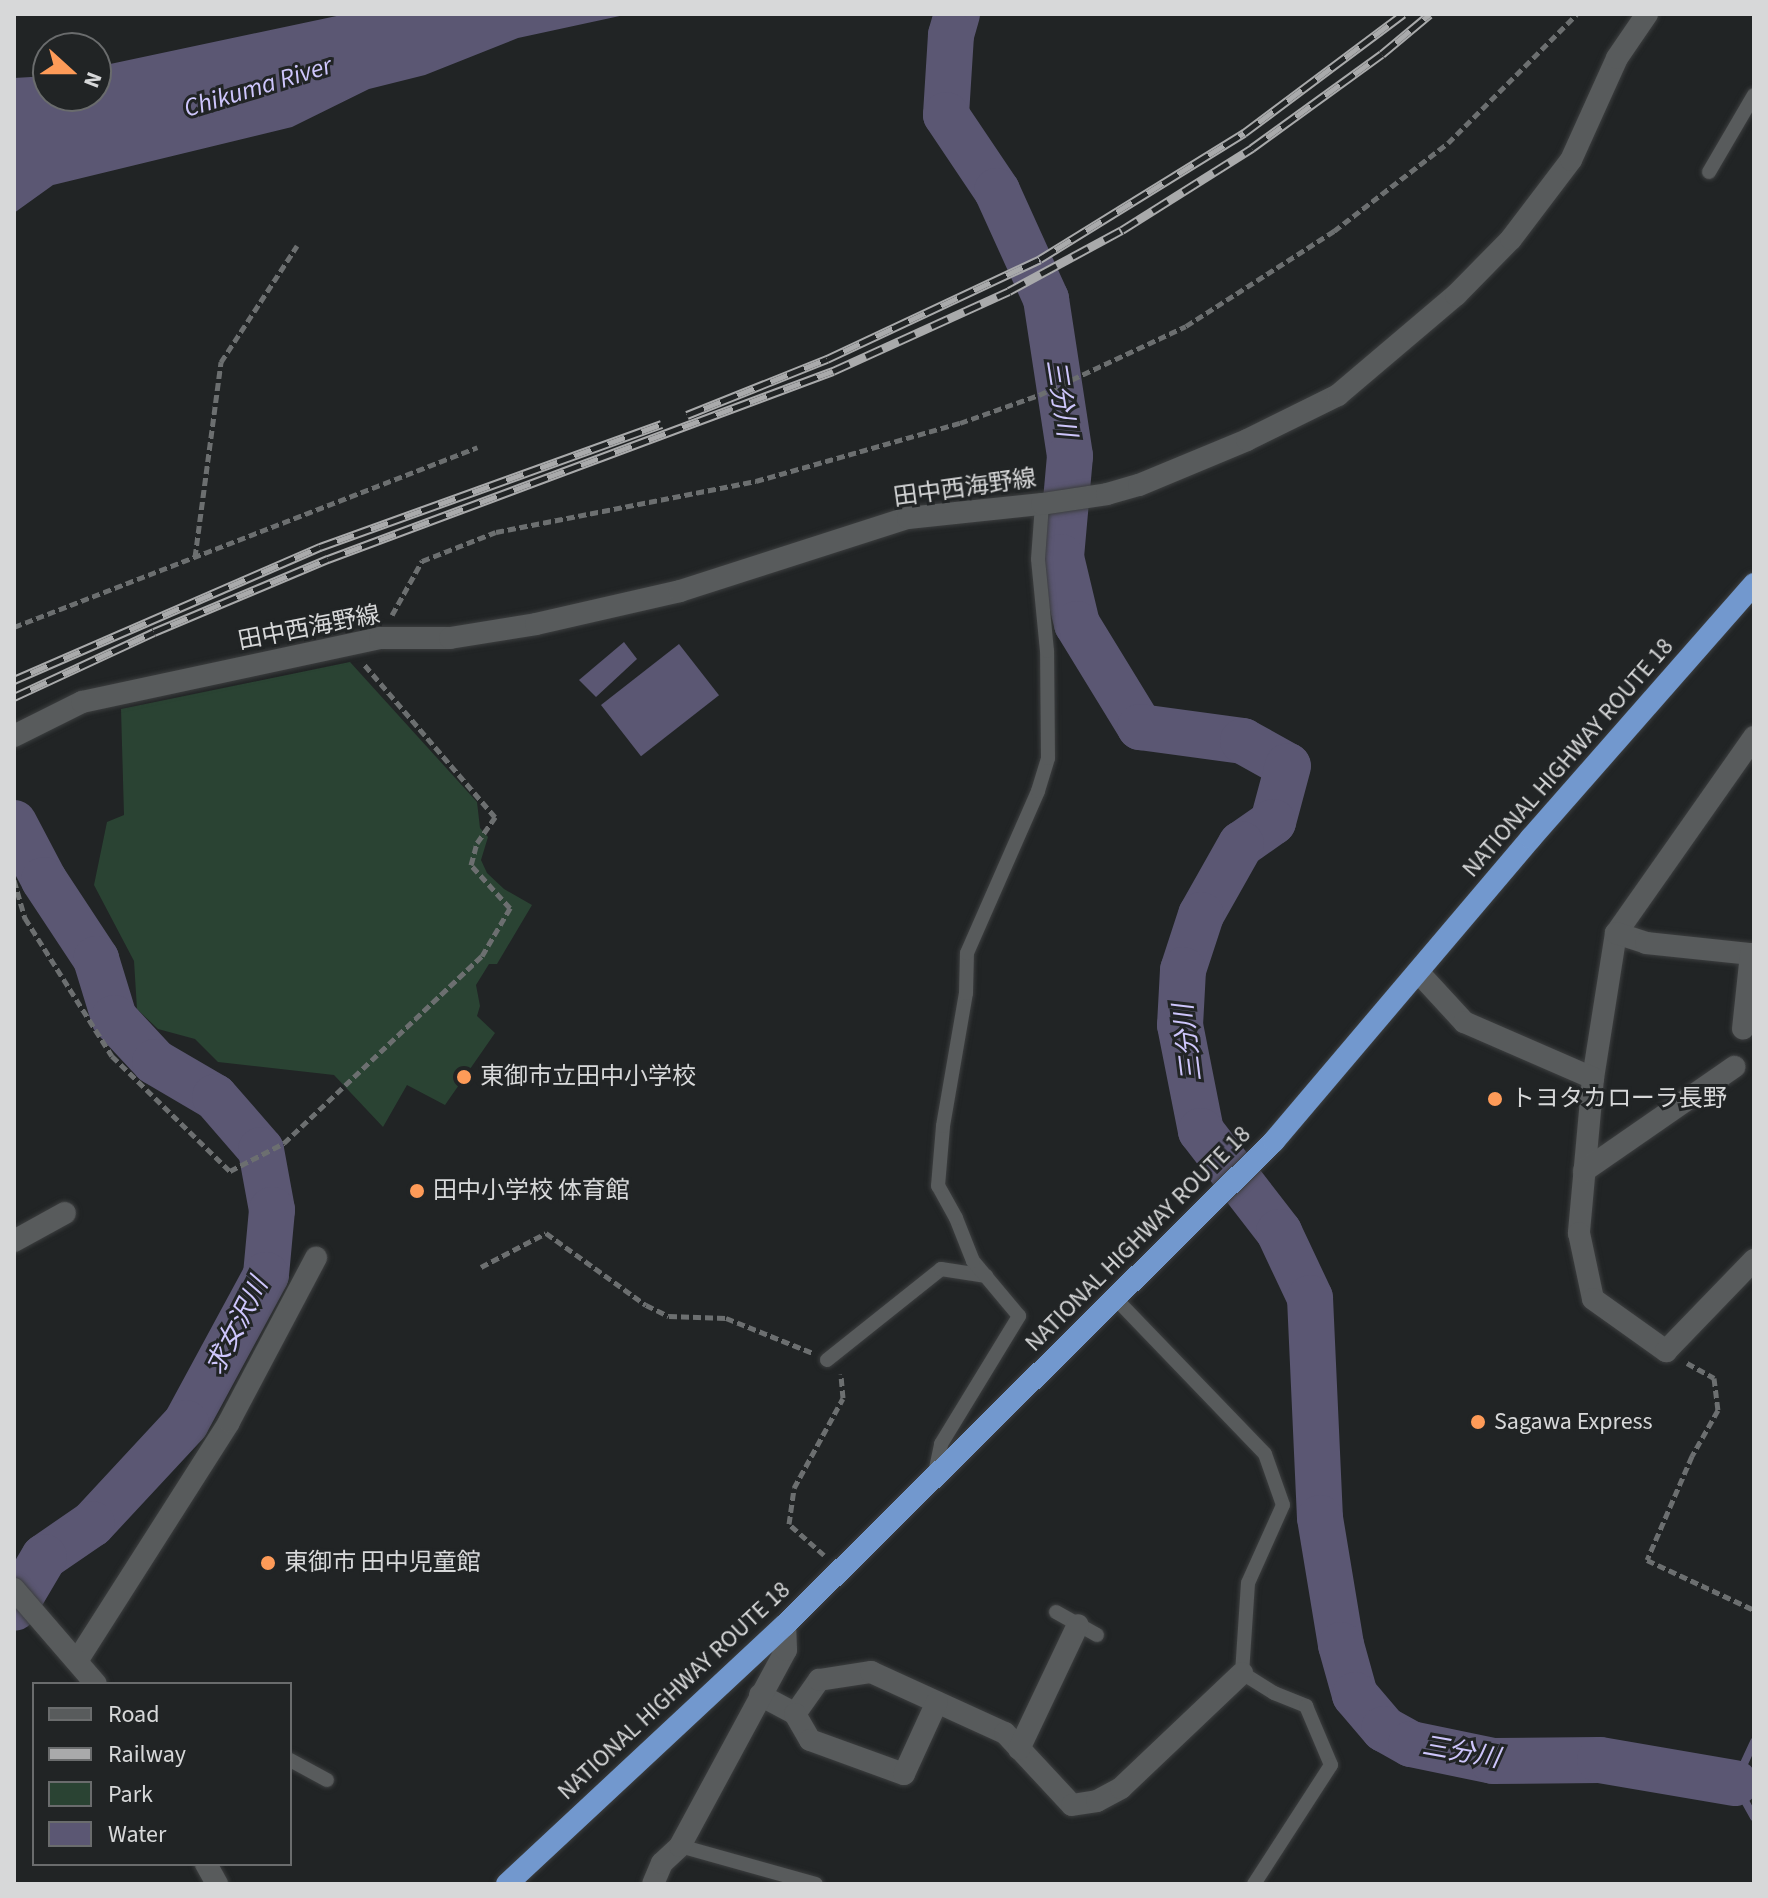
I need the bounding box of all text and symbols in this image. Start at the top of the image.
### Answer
north arrow [32,32,112,112]
water label: Chikuma River [180,50,336,124]
text: N [75,67,110,92]
water label: 三分川 [1039,357,1083,439]
street label: 田中西海野線 [892,464,1038,512]
street label: 田中西海野線 [236,600,382,656]
street label: NATIONAL HIGHWAY ROUTE 18 [1456,633,1680,883]
water label: 三分川 [1168,1002,1208,1084]
place label: 東御市立田中小学校 [480,1063,696,1091]
marker: 東御市立田中小学校 [455,1068,473,1086]
place label: トヨタカローラ長野 [1511,1085,1727,1113]
marker: トヨタカローラ長野 [1486,1090,1504,1108]
street label: NATIONAL HIGHWAY ROUTE 18 [1019,1120,1257,1358]
place label: 田中小学校 体育館 [433,1177,630,1205]
marker: 田中小学校 体育館 [408,1182,426,1200]
water label: 求女沢川 [199,1273,275,1379]
place label: Sagawa Express [1494,1408,1653,1436]
marker: Sagawa Express [1469,1413,1487,1431]
place label: 東御市 田中児童館 [284,1549,481,1577]
marker: 東御市 田中児童館 [259,1554,277,1572]
street label: NATIONAL HIGHWAY ROUTE 18 [552,1576,796,1806]
legend [32,1682,292,1866]
text: Road [108,1697,160,1732]
water label: 三分川 [1420,1730,1502,1774]
text: Railway [108,1737,186,1772]
text: Park [108,1777,153,1812]
text: Water [108,1817,166,1852]

